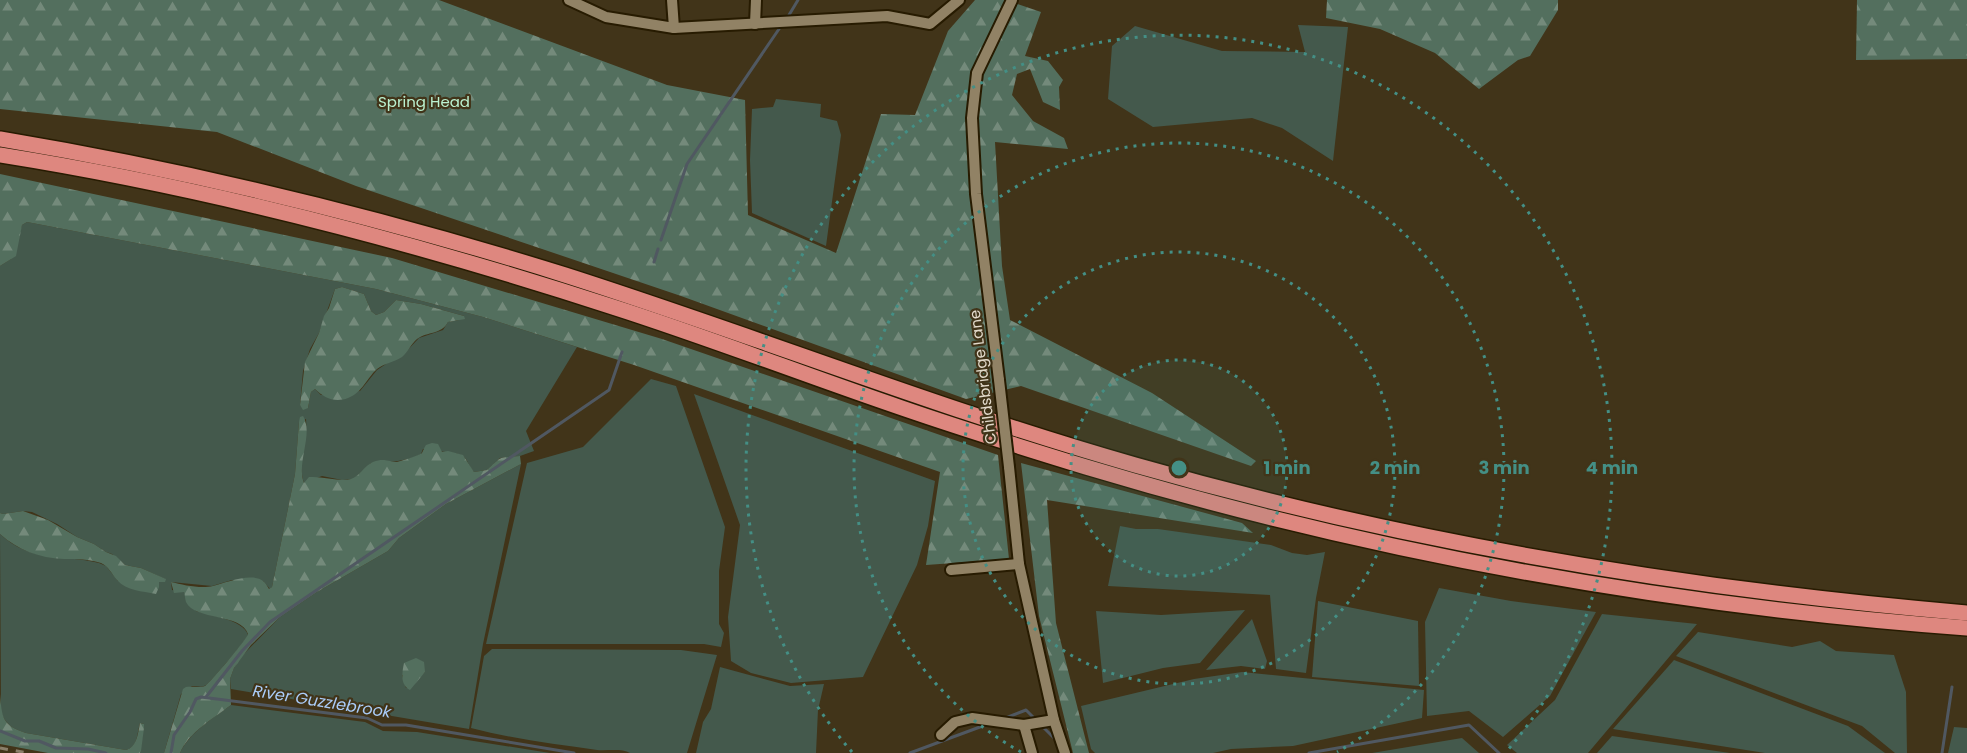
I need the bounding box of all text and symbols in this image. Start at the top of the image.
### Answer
park label: Spring Head [378,91,470,112]
street label: Childsbridge Lane [964,309,1001,445]
text: 1 min [1263,455,1311,480]
text: 2 min [1370,455,1420,480]
text: 3 min [1478,455,1530,480]
text: 4 min [1586,455,1638,480]
centre of rings [1169,458,1189,478]
water label: River Guzzlebrook [251,679,394,724]

